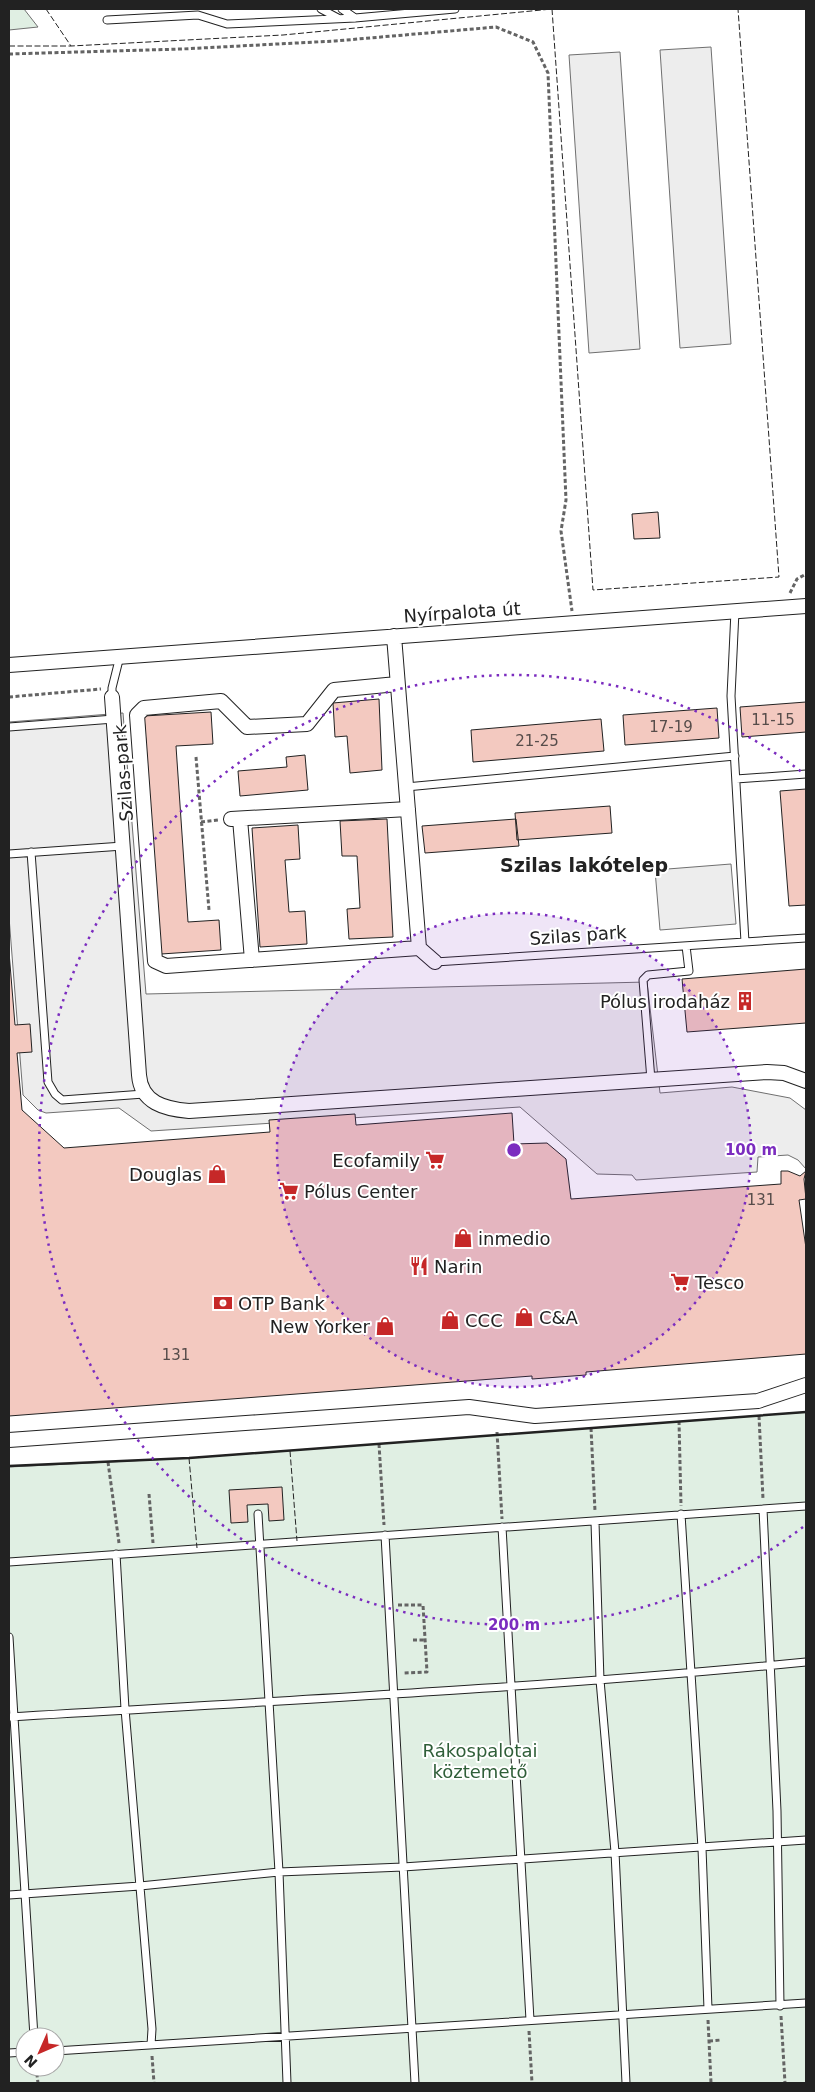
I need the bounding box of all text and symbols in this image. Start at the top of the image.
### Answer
street label: Nyírpalota út [403,597,521,627]
house number: 11-15 [751,711,795,729]
house number: 17-19 [649,718,693,736]
street label: Szilas park [109,723,137,822]
house number: 21-25 [515,732,559,750]
district label: Szilas lakótelep [500,854,668,876]
street label: Szilas park [529,921,628,949]
building icon: Pólus irodaház [734,990,756,1012]
place label: Pólus irodaház [600,991,730,1012]
centre of rings [505,1141,523,1159]
text: 100 m [725,1141,777,1159]
supermarket icon: Ecofamily [424,1149,446,1171]
place label: Ecofamily [332,1150,420,1171]
shop icon: Douglas [206,1163,228,1185]
place label: Douglas [129,1164,202,1185]
supermarket icon: Pólus Center [278,1180,300,1202]
place label: Pólus Center [304,1181,418,1202]
house number: 131 [747,1191,775,1209]
shop icon: inmedio [452,1227,474,1249]
place label: inmedio [478,1228,550,1249]
restaurant icon: Narin [408,1255,430,1277]
place label: Narin [434,1256,482,1277]
supermarket icon: Tesco [669,1271,691,1293]
place label: Tesco [694,1272,744,1293]
bank icon: OTP Bank [212,1292,234,1314]
place label: OTP Bank [238,1293,326,1314]
shop icon: C&A [513,1306,535,1328]
place label: C&A [539,1307,579,1328]
shop icon: CCC [439,1309,461,1331]
place label: CCC [465,1310,503,1331]
shop icon: New Yorker [374,1315,396,1337]
place label: New Yorker [270,1316,371,1337]
house number: 131 [162,1346,190,1364]
text: 200 m [488,1616,540,1634]
park label: Rákospalotai köztemető [423,1740,537,1782]
north arrow [15,2027,65,2077]
text: N [21,2051,41,2071]

